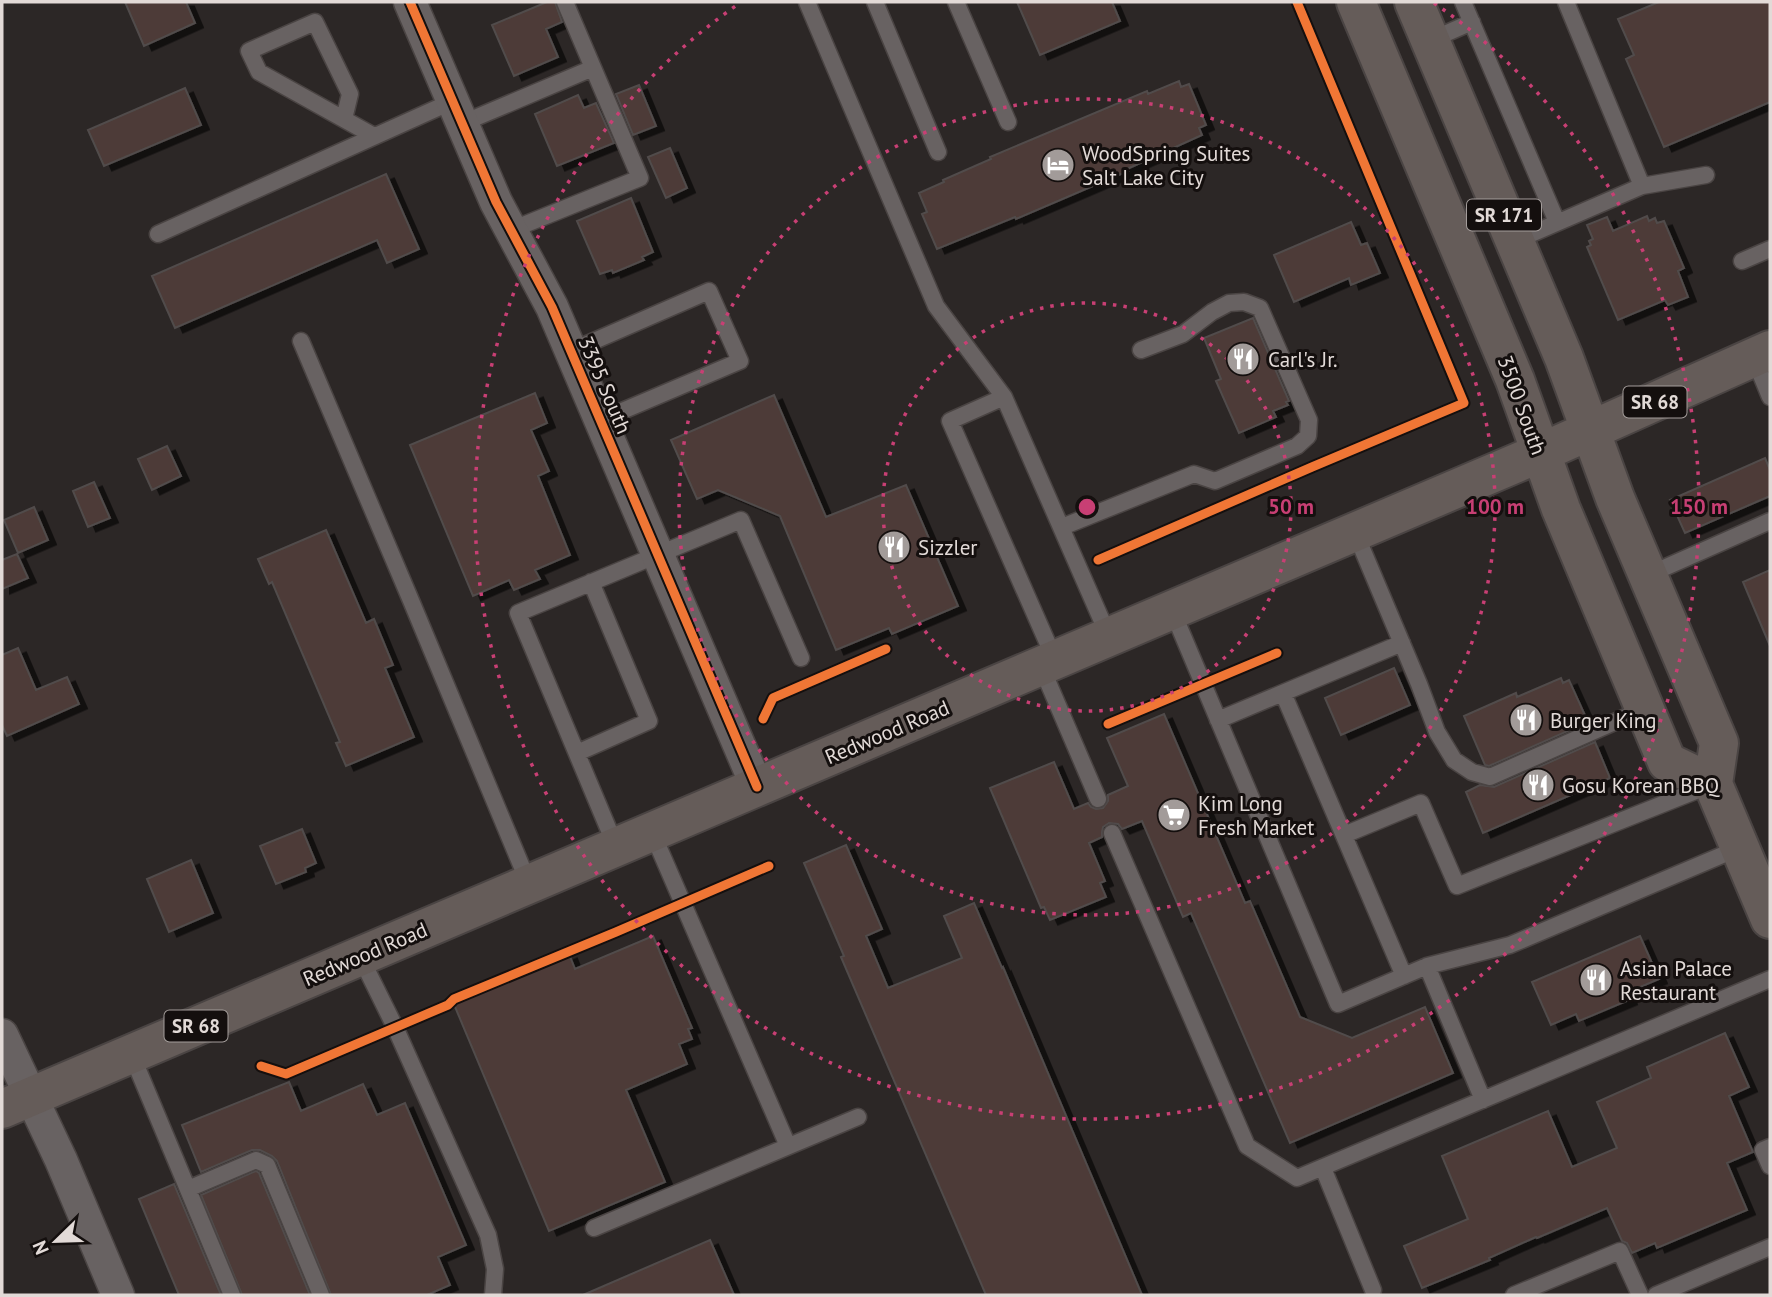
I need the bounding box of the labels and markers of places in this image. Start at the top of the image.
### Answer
place label: WoodSpring Suites Salt Lake City [1082,140,1250,191]
hotel icon: WoodSpring Suites Salt Lake City [1039,146,1077,184]
restaurant icon: Carl's Jr. [1224,340,1262,378]
place label: Carl's Jr. [1268,346,1338,373]
centre of rings [1075,495,1099,519]
restaurant icon: Sizzler [875,528,913,566]
place label: Sizzler [918,534,978,561]
restaurant icon: Burger King [1507,701,1545,739]
place label: Burger King [1550,707,1657,734]
restaurant icon: Gosu Korean BBQ [1519,766,1557,804]
place label: Gosu Korean BBQ [1562,772,1720,799]
place label: Kim Long Fresh Market [1198,790,1314,841]
supermarket icon: Kim Long Fresh Market [1155,796,1193,834]
place label: Asian Palace Restaurant [1620,955,1732,1006]
restaurant icon: Asian Palace Restaurant [1577,961,1615,999]

